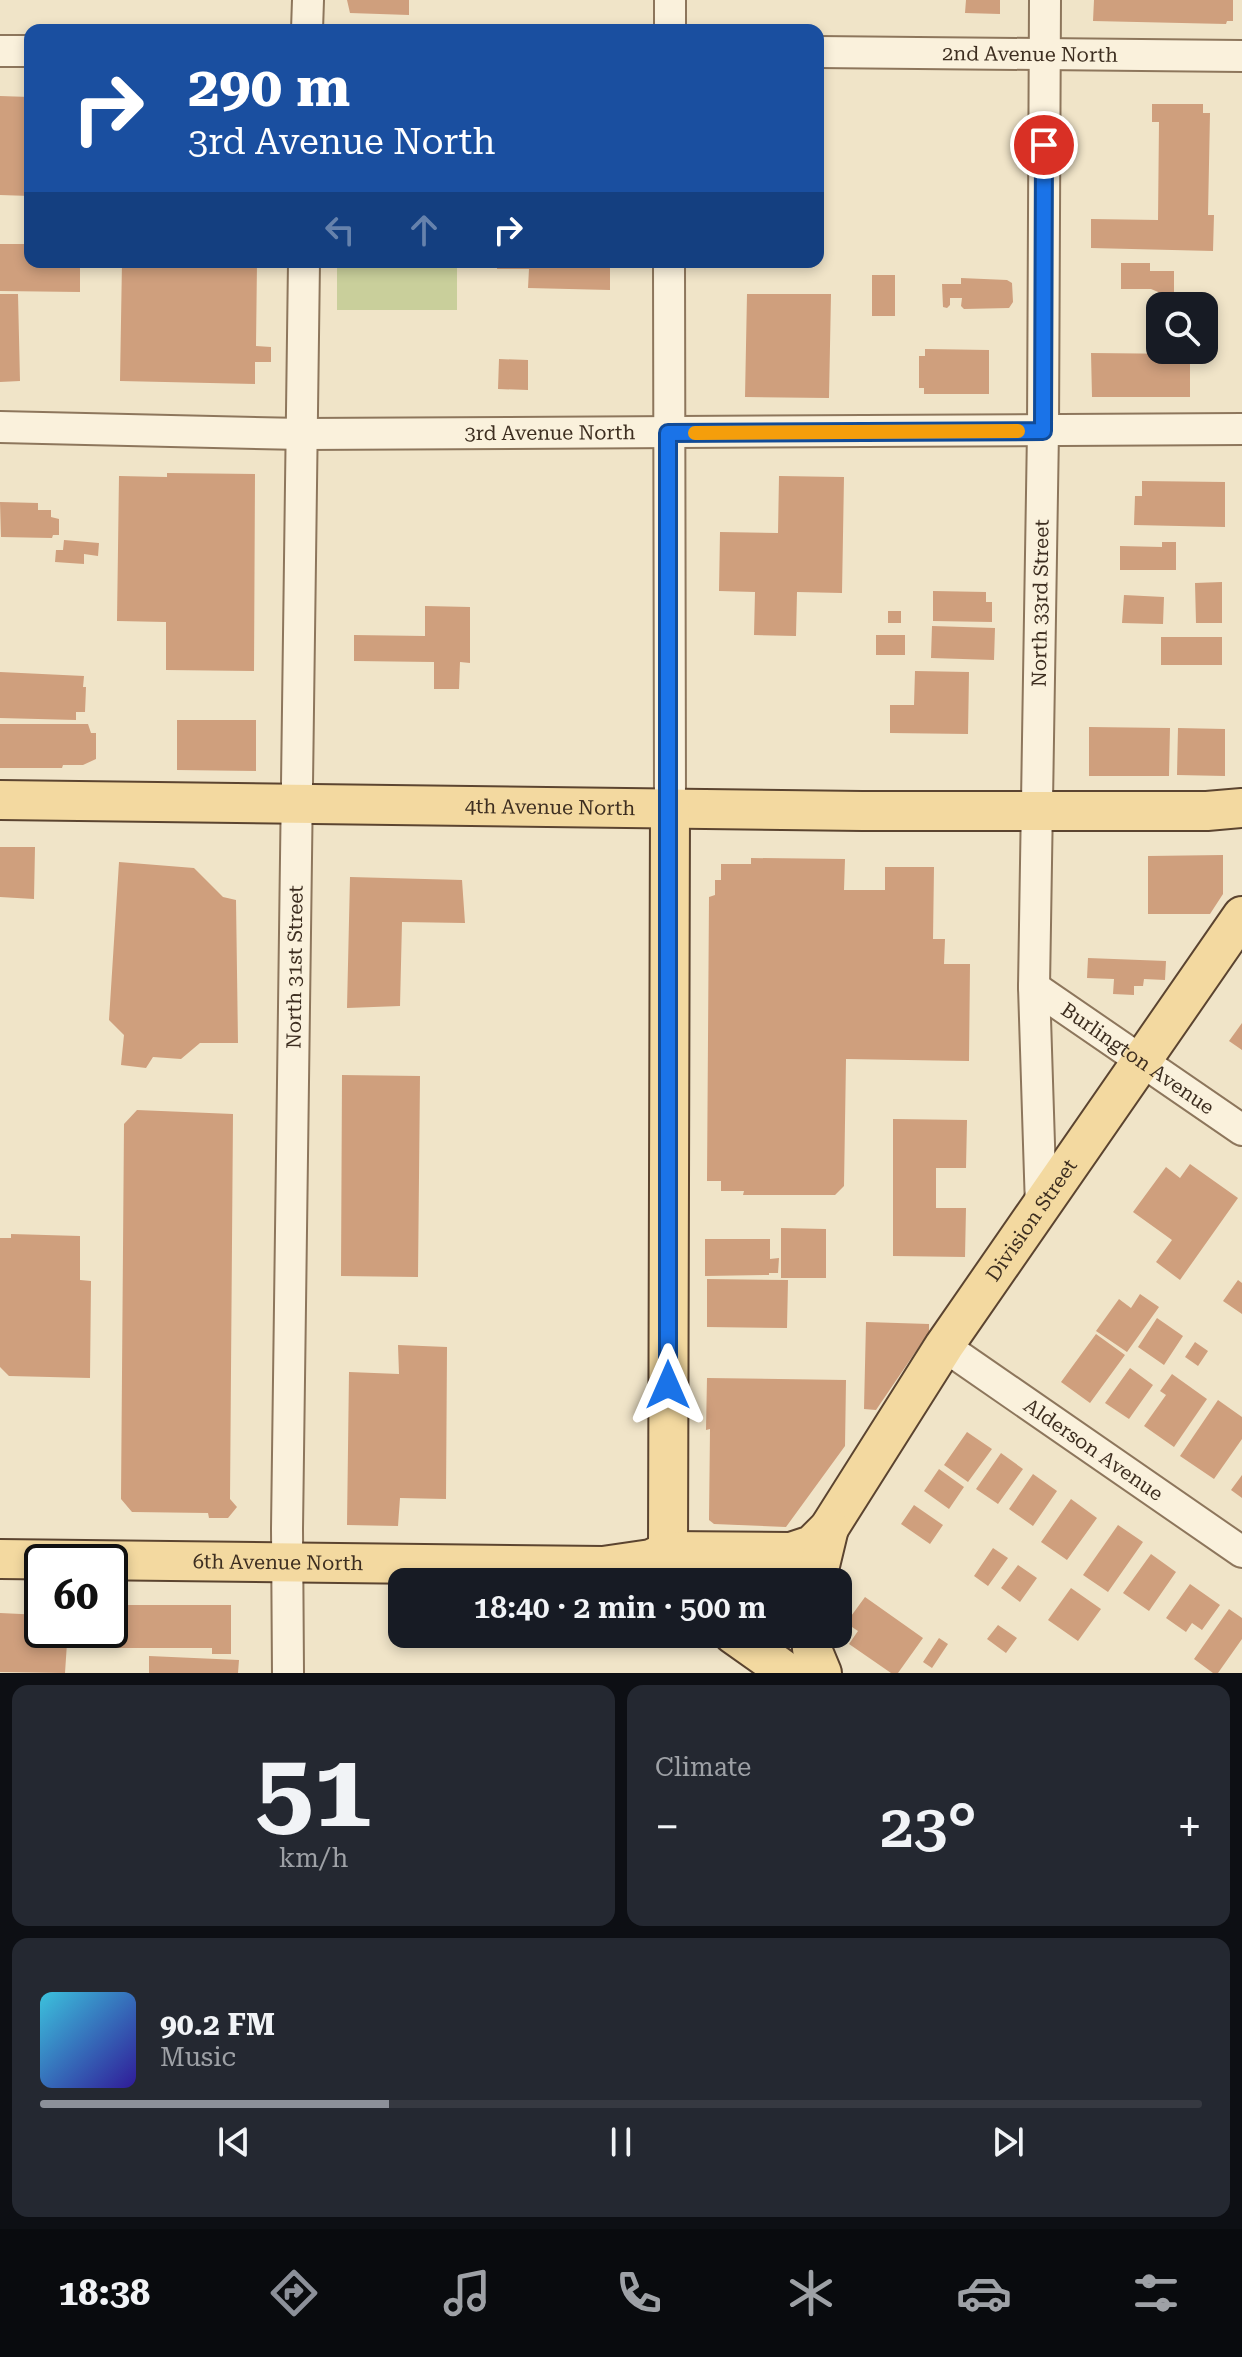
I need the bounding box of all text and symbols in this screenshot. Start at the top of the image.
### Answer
street label: 2nd Avenue North [942,41,1118,67]
text: 290 m [188,54,350,120]
icon: right [56,56,160,160]
pin [1010,111,1078,179]
text: 3rd Avenue North [188,121,496,163]
icon: arrive [1022,123,1066,167]
icon: left [318,208,362,252]
icon: ahead [402,208,446,252]
icon: right [486,208,530,252]
map controls [1146,292,1218,364]
button: search [1146,292,1218,364]
street label: 3rd Avenue North [464,420,636,445]
street label: North 33rd Street [1027,519,1054,687]
street label: 4th Avenue North [465,794,635,820]
street label: North 31st Street [281,884,308,1049]
street label: Burlington Avenue [1057,997,1219,1119]
street label: Division Street [981,1154,1082,1286]
position arrow [626,1343,710,1427]
street label: Alderson Avenue [1019,1393,1168,1506]
speed limit sign: 60 [24,1544,128,1648]
street label: 6th Avenue North [193,1549,363,1575]
text: 18:40 · 2 min · 500 m [474,1590,766,1625]
text: 51 [255,1730,372,1851]
text: Climate [655,1752,751,1782]
text: 23° [880,1791,977,1862]
text: − [655,1801,680,1853]
text: + [1177,1801,1202,1853]
text: km/h [279,1843,348,1873]
text: 90.2 FM [160,2007,275,2042]
text: Music [160,2042,236,2072]
icon: previous [212,2120,256,2164]
icon: pause [599,2120,643,2164]
icon: next [986,2120,1030,2164]
icon: directions [266,2265,322,2321]
icon: music [439,2265,495,2321]
icon: phone [611,2265,667,2321]
icon: climate [783,2265,839,2321]
icon: car [956,2265,1012,2321]
icon: filters [1128,2265,1184,2321]
text: 18:38 [58,2272,150,2314]

